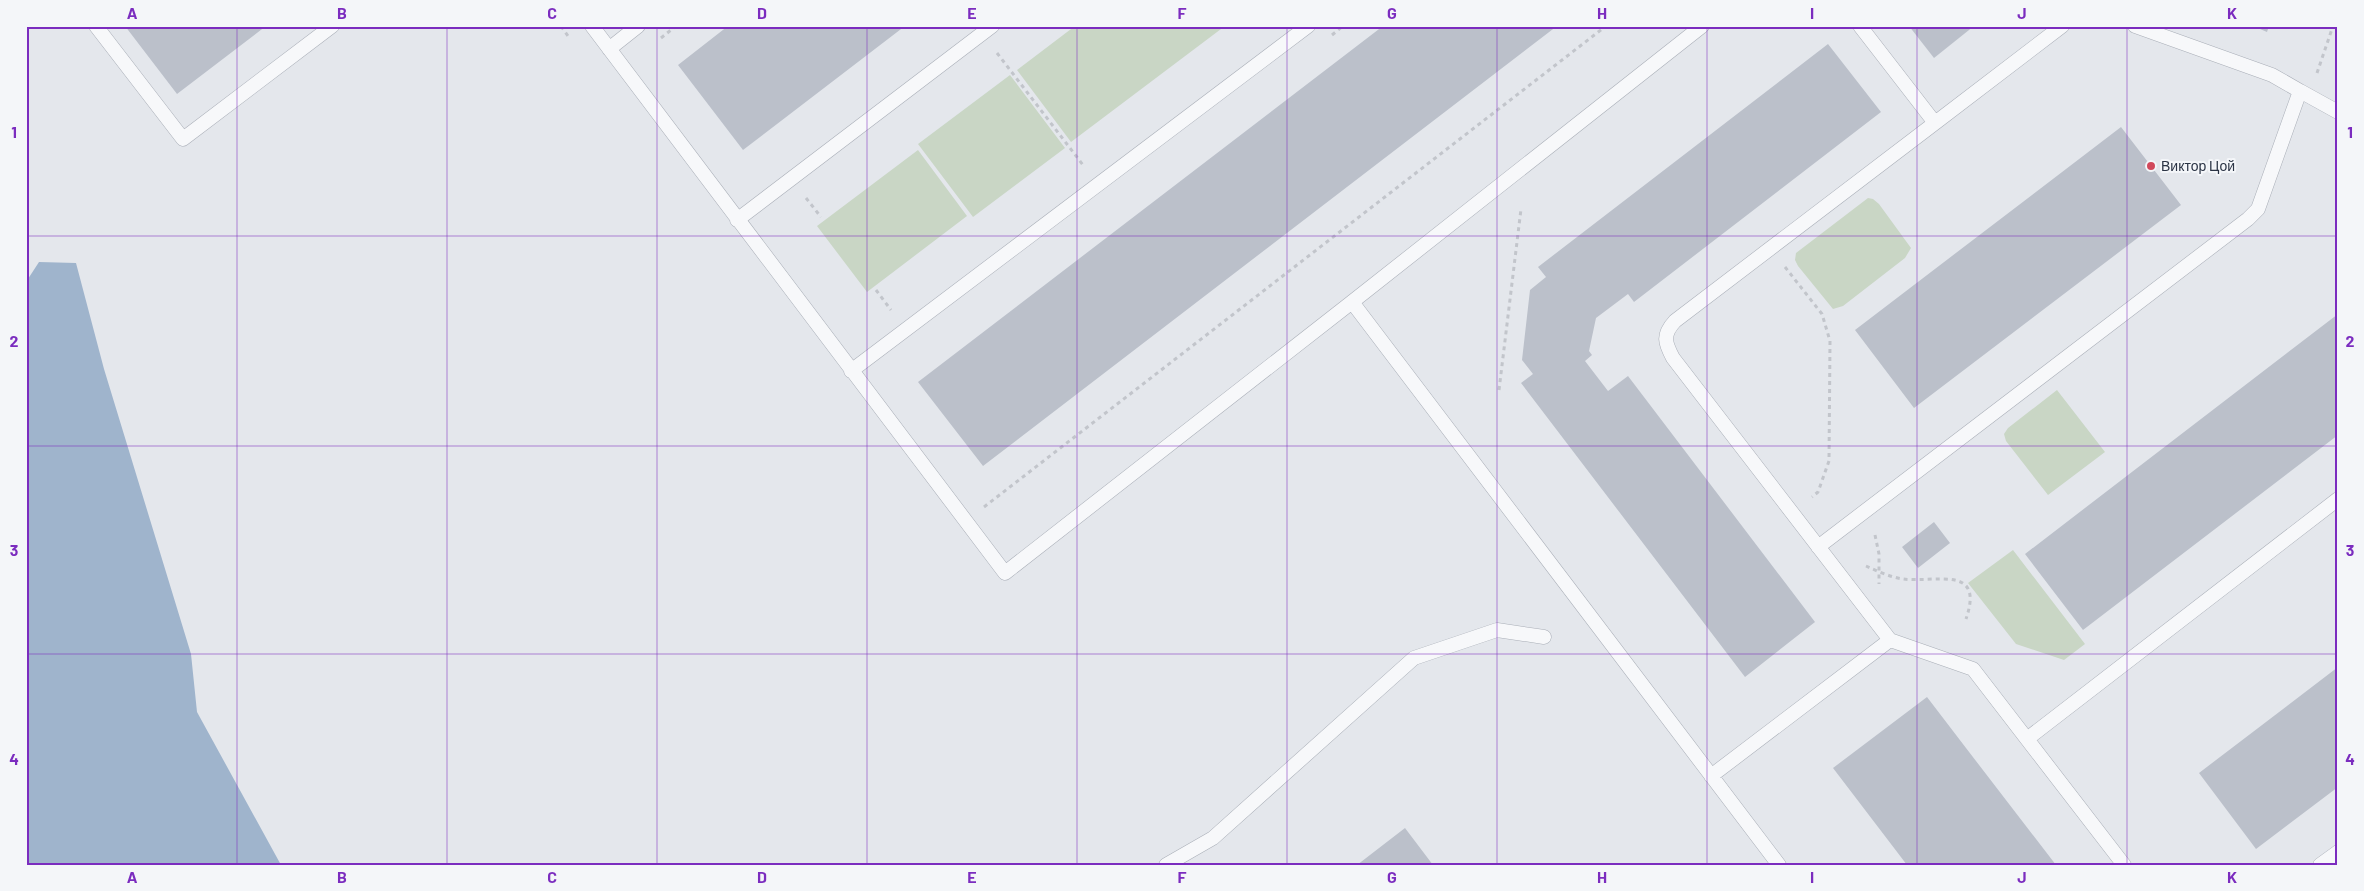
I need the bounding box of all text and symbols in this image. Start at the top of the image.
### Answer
text: A [127,3,138,22]
text: B [337,3,347,22]
text: C [547,3,557,22]
text: D [757,3,767,22]
text: E [967,3,977,22]
text: F [1178,3,1187,22]
text: G [1387,3,1397,22]
text: H [1597,3,1607,22]
text: I [1810,3,1814,22]
text: J [2017,3,2027,22]
text: K [2227,3,2237,22]
text: 1 [11,122,17,141]
text: 1 [2347,122,2353,141]
place label: Виктор Цой [2161,157,2235,174]
marker: Виктор Цой [2145,160,2157,172]
text: 2 [10,331,19,350]
text: 2 [2346,331,2355,350]
text: 3 [10,540,18,559]
text: 3 [2346,540,2354,559]
text: 4 [9,749,19,768]
text: 4 [2345,749,2355,768]
text: A [127,867,138,886]
text: B [337,867,347,886]
text: C [547,867,557,886]
text: D [757,867,767,886]
text: E [967,867,977,886]
text: F [1178,867,1187,886]
text: G [1387,867,1397,886]
text: H [1597,867,1607,886]
text: I [1810,867,1814,886]
text: J [2017,867,2027,886]
text: K [2227,867,2237,886]

